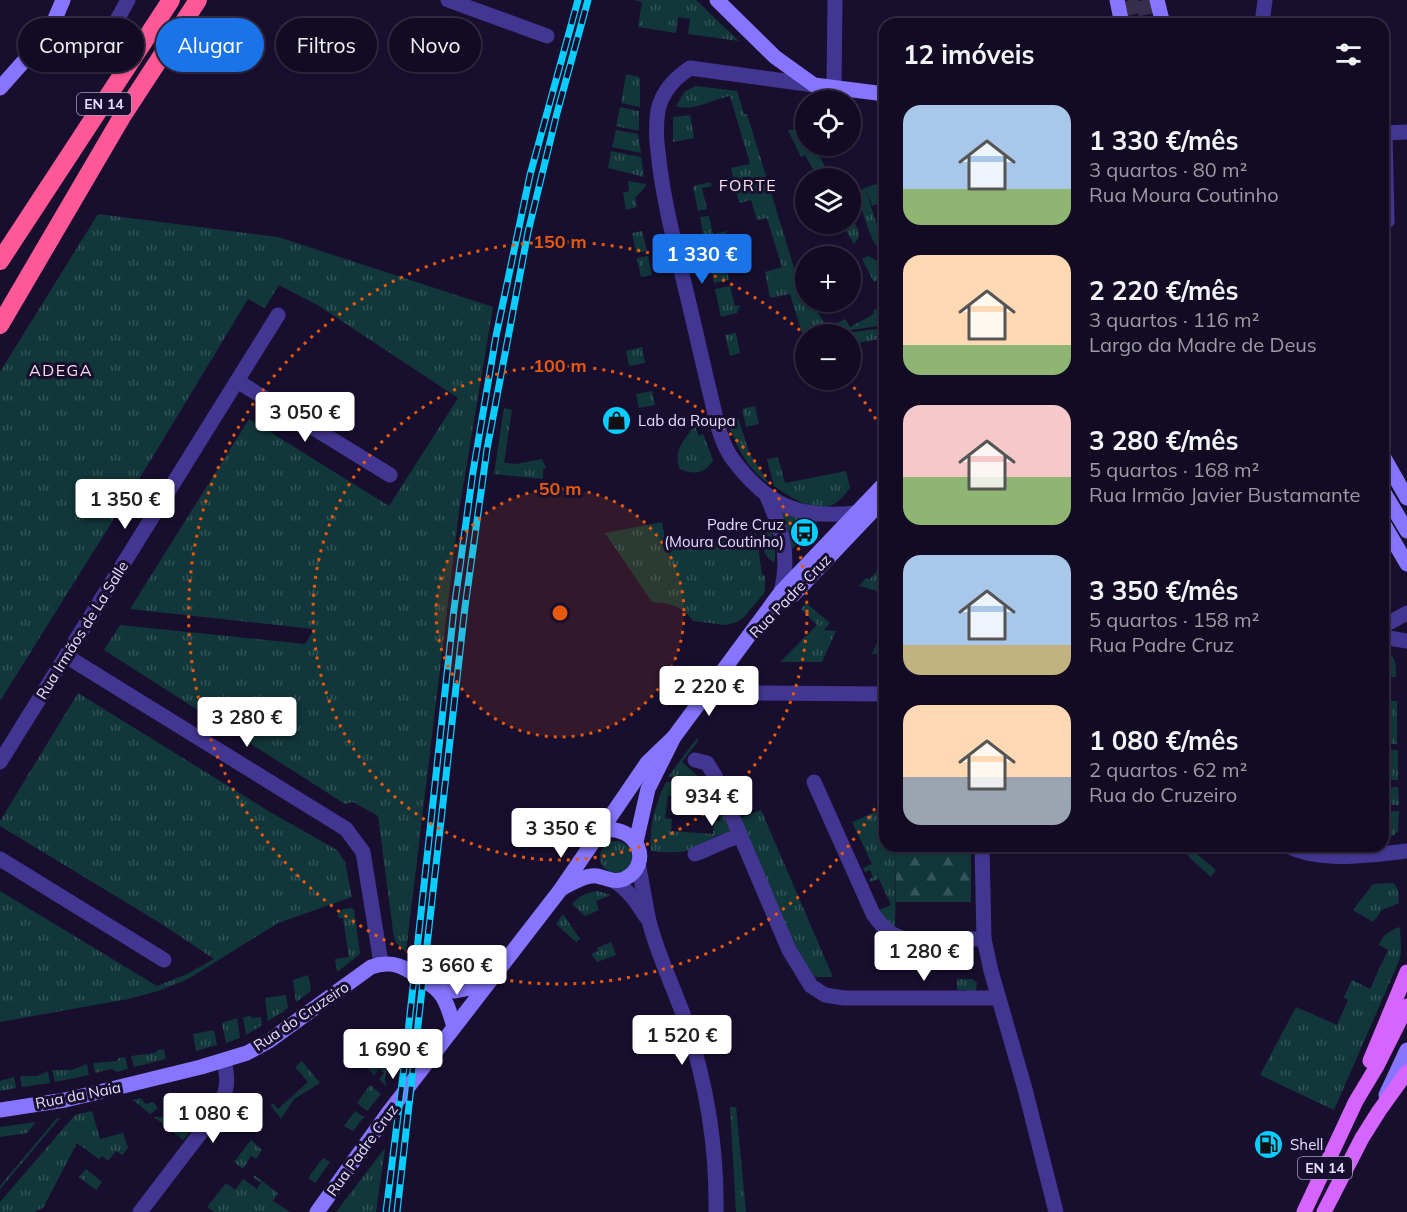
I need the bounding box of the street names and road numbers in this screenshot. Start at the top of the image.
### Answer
road number: EN 14 [77,93,131,115]
street label: Rua Padre Cruz [745,550,835,642]
street label: Rua Irmãos de La Salle [32,557,132,703]
street label: Rua do Cruzeiro [250,977,352,1055]
street label: Rua da Naia [34,1077,122,1113]
street label: Rua Padre Cruz [322,1100,402,1200]
road number: EN 14 [1298,1157,1352,1179]

